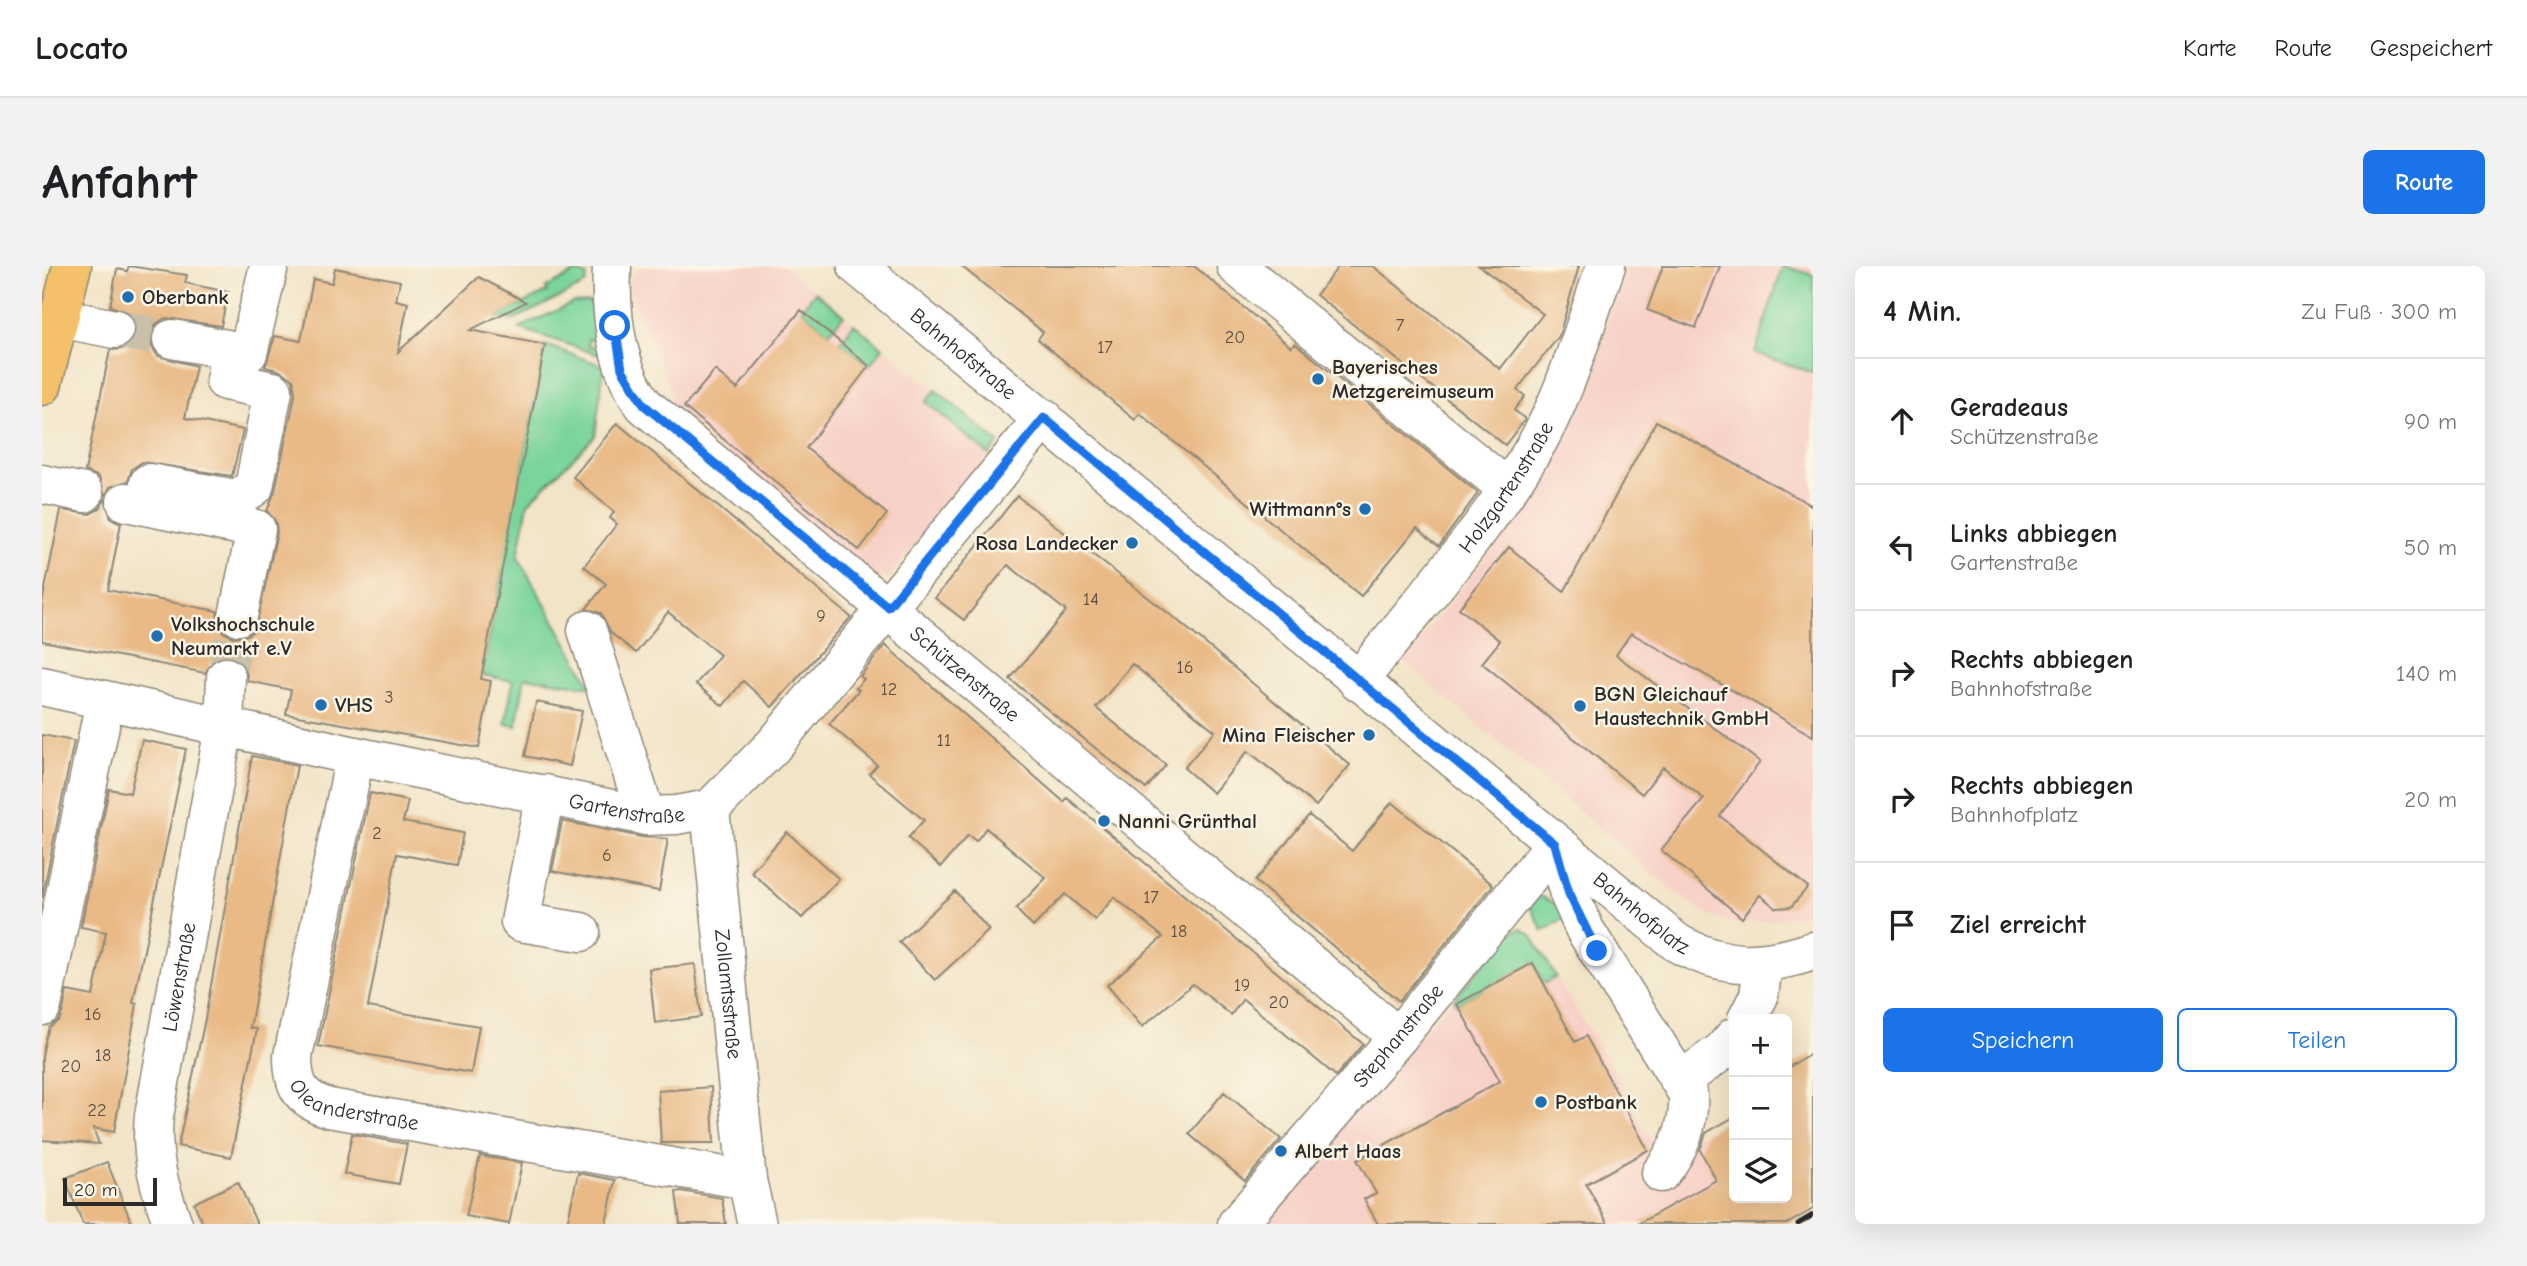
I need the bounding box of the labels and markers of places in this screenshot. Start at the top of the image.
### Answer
place label: Oberbank [142,285,229,309]
marker: Oberbank [120,289,136,305]
place label: Bayerisches Metzgereimuseum [1332,355,1494,403]
marker: Bayerisches Metzgereimuseum [1310,371,1326,387]
place label: Wittmann°s [1250,497,1351,521]
marker: Wittmann°s [1357,501,1373,517]
place label: Rosa Landecker [975,531,1119,555]
marker: Rosa Landecker [1124,535,1140,551]
place label: Volkshochschule Neumarkt e.V [171,612,315,660]
marker: Volkshochschule Neumarkt e.V [149,628,165,644]
place label: BGN Gleichauf Haustechnik GmbH [1594,682,1769,730]
place label: VHS [335,693,373,717]
marker: VHS [313,697,329,713]
marker: BGN Gleichauf Haustechnik GmbH [1572,698,1588,714]
place label: Mina Fleischer [1222,723,1356,747]
marker: Mina Fleischer [1361,727,1377,743]
place label: Nanni Grünthal [1118,809,1257,833]
marker: Nanni Grünthal [1096,813,1112,829]
place label: Postbank [1555,1090,1637,1114]
marker: Postbank [1533,1094,1549,1110]
place label: Albert Haas [1295,1139,1401,1163]
marker: Albert Haas [1273,1143,1289,1159]

